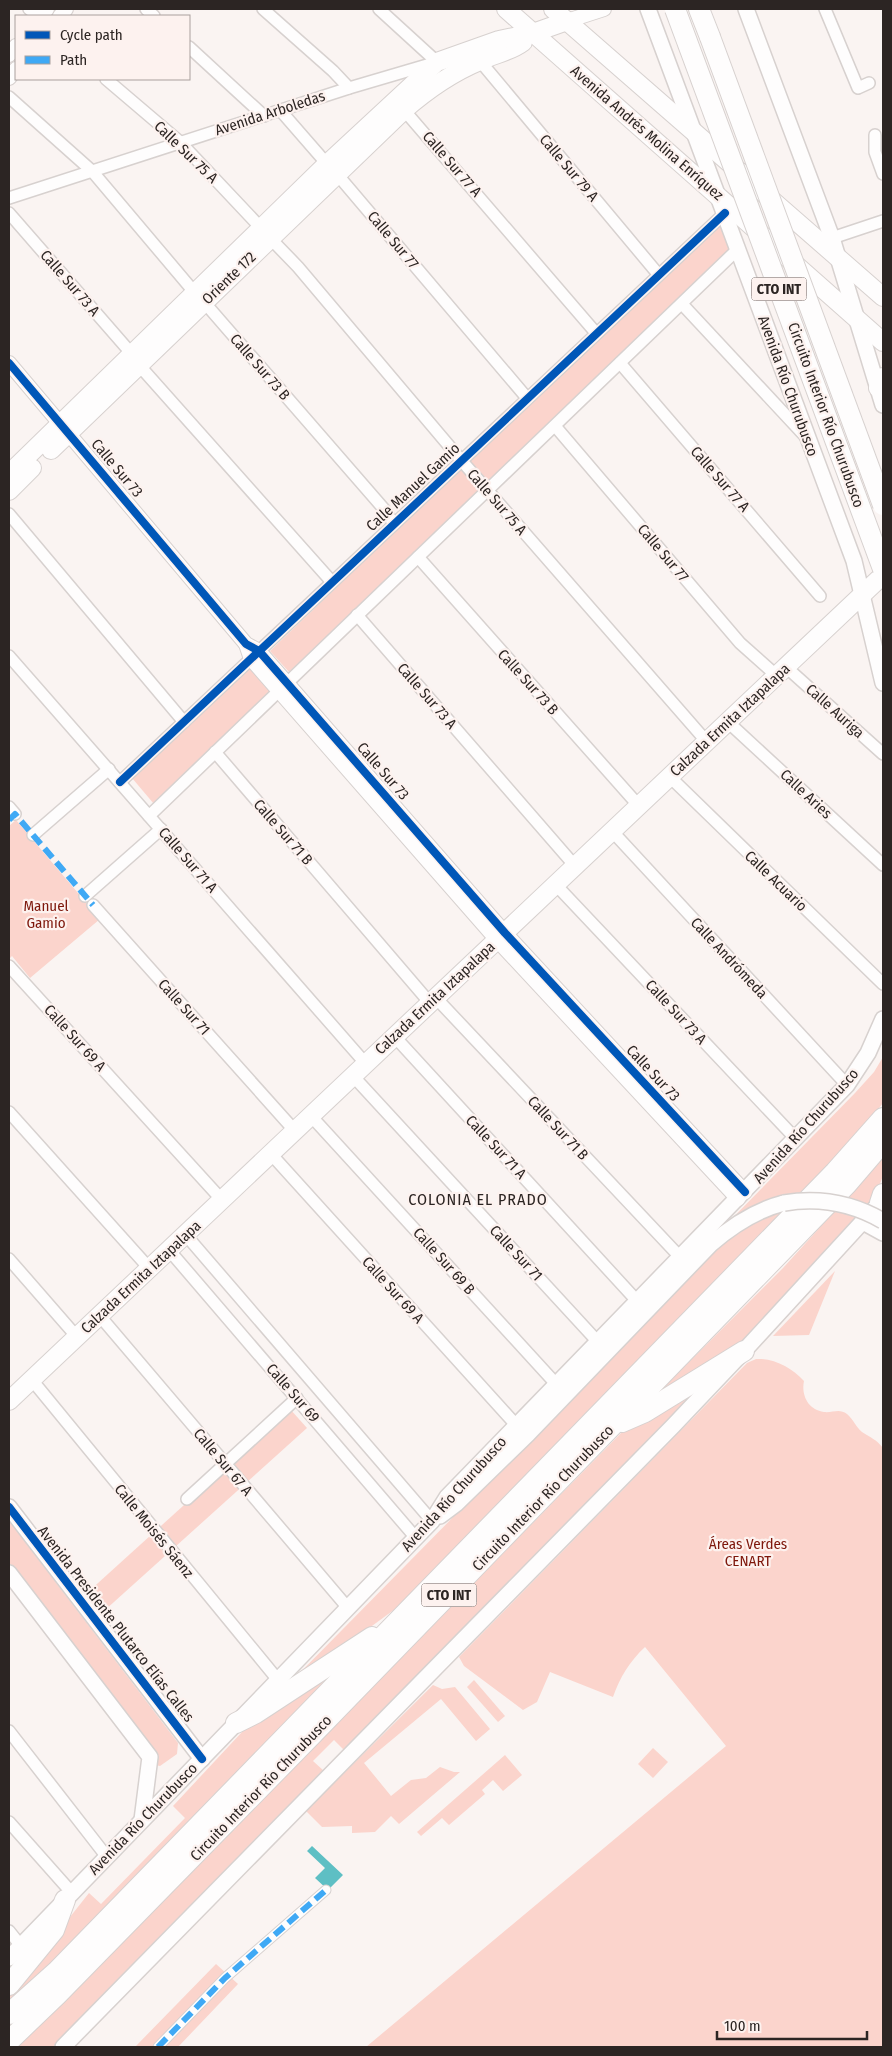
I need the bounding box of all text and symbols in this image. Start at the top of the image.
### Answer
legend [15,15,190,80]
text: Cycle path [60,26,123,44]
text: Path [60,51,87,69]
street label: Avenida Andrés Molina Enríquez [567,62,727,204]
street label: Avenida Arboledas [213,87,327,139]
street label: Calle Sur 75 A [150,117,222,187]
street label: Calle Sur 77 A [419,127,485,201]
street label: Calle Sur 79 A [536,131,602,205]
street label: Calle Sur 77 [364,208,422,272]
street label: Calle Sur 73 A [36,246,104,320]
street label: Oriente 172 [198,248,260,308]
road number: CTO INT [752,278,806,300]
street label: Avenida Río Churubusco [754,313,822,459]
street label: Circuito Interior Río Churubusco [784,320,868,510]
street label: Calle Sur 73 B [226,330,294,404]
street label: Calle Sur 73 [88,435,147,501]
street label: Calle Manuel Gamio [363,439,464,535]
street label: Calle Sur 77 A [687,442,753,516]
street label: Calle Sur 75 A [463,465,531,539]
street label: Calle Sur 77 [634,521,692,585]
street label: Calle Sur 73 B [494,646,562,718]
street label: Calle Sur 73 A [393,659,461,733]
street label: Calzada Ermita Iztapalapa [666,660,794,780]
street label: Calle Auriga [802,680,868,742]
street label: Calle Sur 73 [353,739,413,804]
street label: Calle Aries [776,766,836,822]
street label: Calle Sur 71 B [250,796,316,868]
street label: Calle Sur 71 A [155,824,221,896]
street label: Calle Acuario [741,847,811,915]
park label: Manuel Gamio [23,897,69,932]
street label: Calle Andrómeda [687,914,771,1002]
street label: Calzada Ermita Iztapalapa [371,938,499,1058]
street label: Calle Sur 71 [154,975,214,1039]
street label: Calle Sur 73 A [642,976,710,1048]
street label: Calle Sur 69 A [40,1001,110,1075]
street label: Calle Sur 73 [622,1041,684,1105]
street label: Avenida Río Churubusco [750,1065,862,1187]
street label: Calle Sur 71 B [524,1092,592,1164]
street label: Calle Sur 71 A [462,1111,530,1183]
district label: COLONIA EL PRADO [408,1190,548,1209]
street label: Calzada Ermita Iztapalapa [77,1217,205,1337]
street label: Calle Sur 71 [486,1222,546,1284]
street label: Calle Sur 69 B [409,1224,479,1298]
street label: Calle Sur 69 A [358,1253,428,1327]
street label: Calle Sur 69 [263,1360,323,1426]
street label: Circuito Interior Río Churubusco [469,1421,618,1575]
street label: Calle Sur 67 A [190,1425,256,1499]
street label: Avenida Río Churubusco [398,1433,510,1555]
street label: Calle Moisés Sáenz [111,1480,197,1582]
street label: Avenida Presidente Plutarco Elías Calles [34,1522,198,1726]
park label: Áreas Verdes CENART [709,1535,787,1570]
road number: CTO INT [422,1584,476,1606]
street label: Circuito Interior Río Churubusco [187,1711,336,1865]
street label: Avenida Río Churubusco [85,1759,201,1879]
scale bar [717,2008,867,2040]
text: 100 m [724,2017,761,2035]

